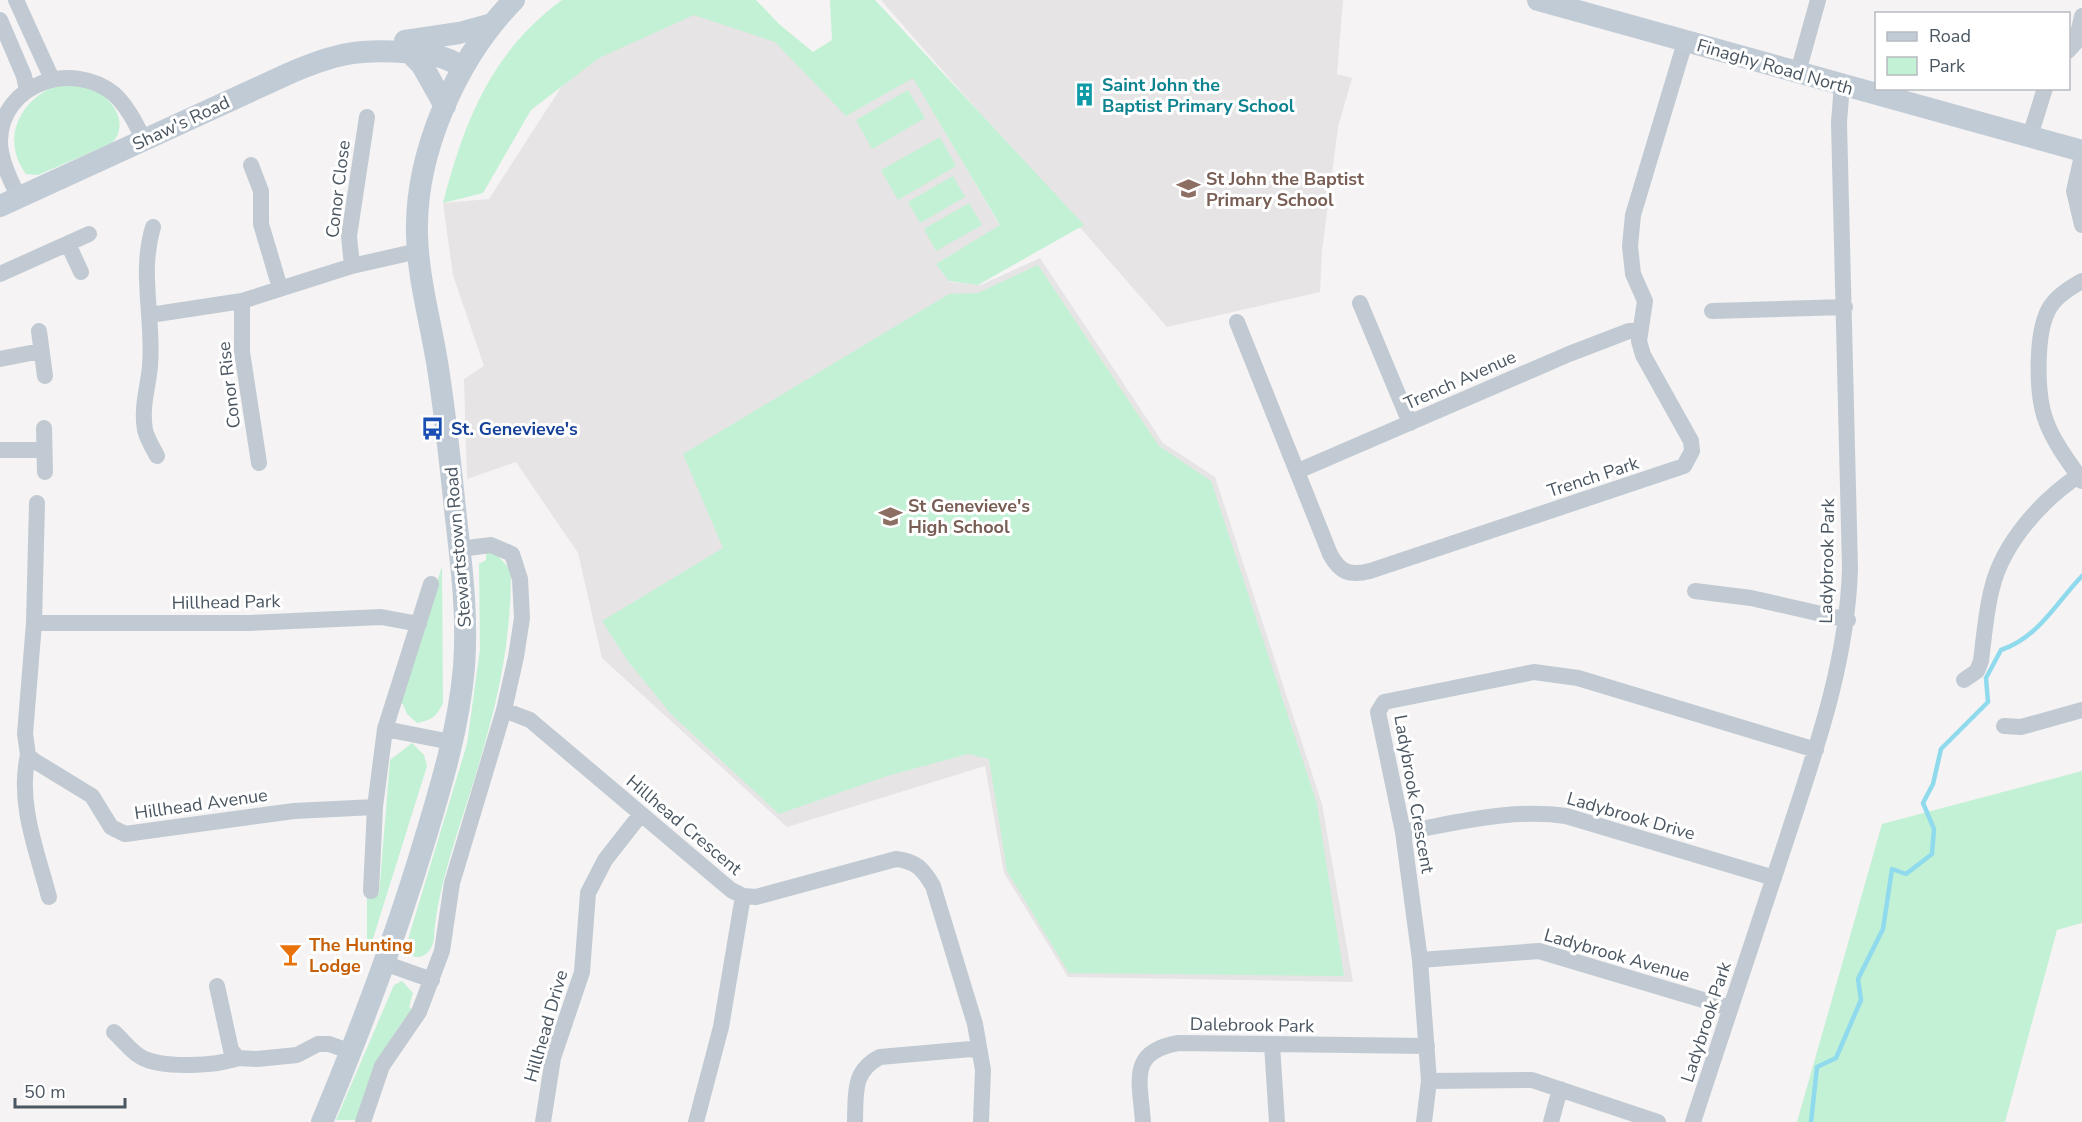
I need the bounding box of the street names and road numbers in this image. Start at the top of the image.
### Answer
street label: Finaghy Road North [1694,33,1856,101]
street label: Shaw's Road [128,90,234,156]
street label: Conor Close [320,139,356,239]
street label: Conor Rise [212,340,246,430]
street label: Trench Avenue [1400,345,1520,415]
street label: Trench Park [1544,451,1643,503]
street label: Stewartstown Road [439,466,477,628]
street label: Ladybrook Park [1814,497,1840,624]
street label: Hillhead Park [171,589,282,615]
street label: Ladybrook Crescent [1388,713,1440,876]
street label: Hillhead Crescent [621,770,747,881]
street label: Hillhead Avenue [133,783,269,825]
street label: Ladybrook Drive [1564,786,1698,846]
street label: Ladybrook Avenue [1541,923,1693,987]
street label: Ladybrook Park [1675,958,1737,1085]
street label: Hillhead Drive [519,967,573,1085]
street label: Dalebrook Park [1190,1012,1315,1038]

